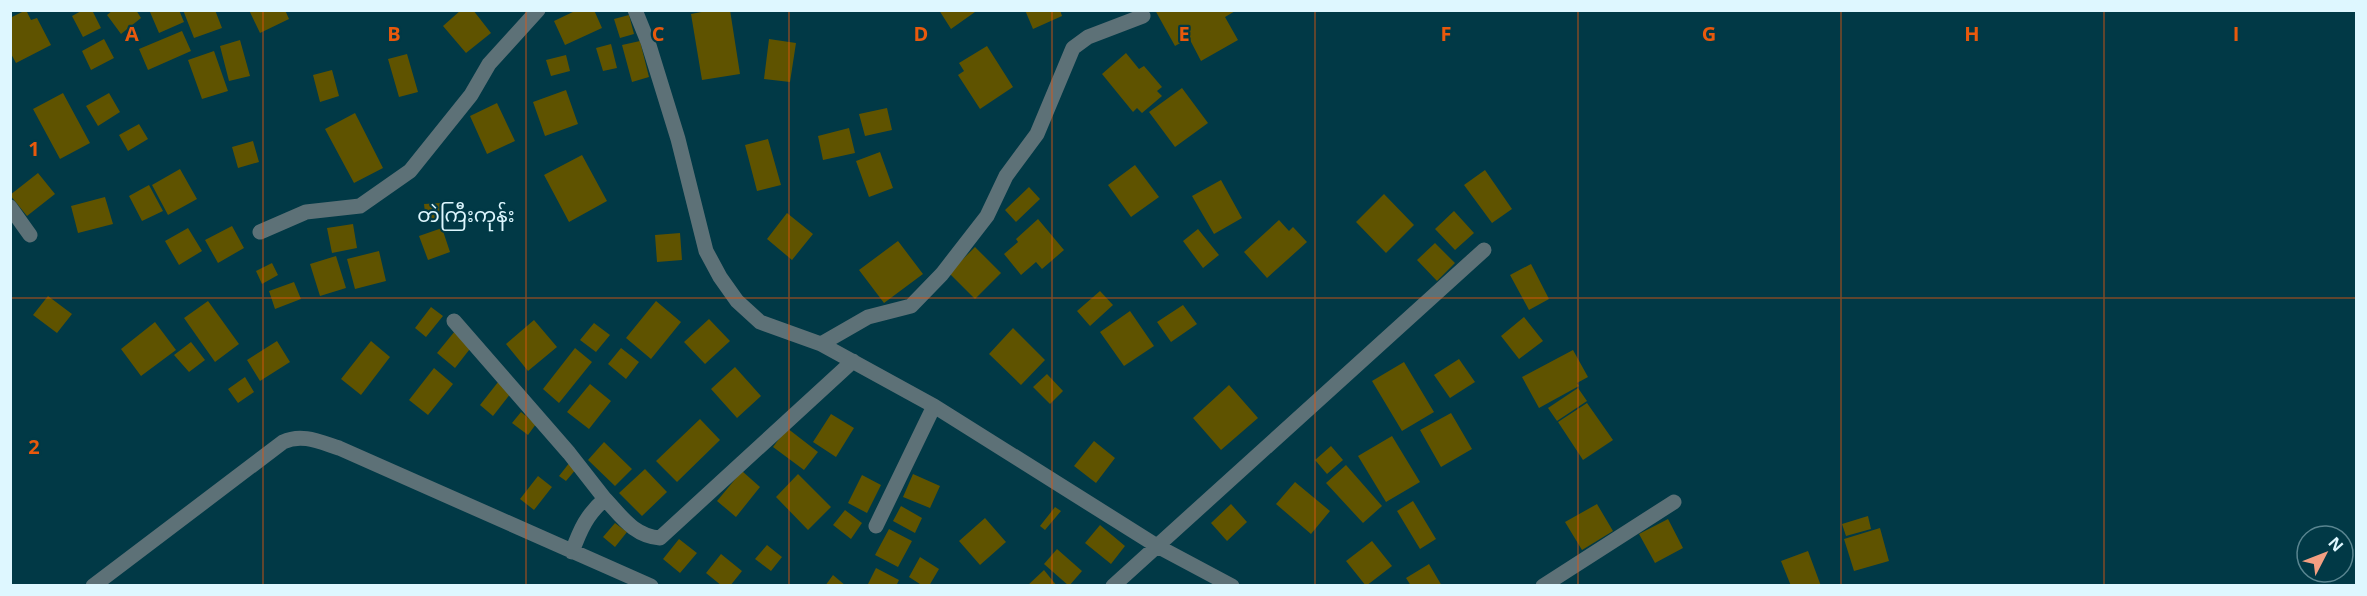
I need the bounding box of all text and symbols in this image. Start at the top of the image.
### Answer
text: A [125,20,139,47]
text: B [387,20,401,47]
text: C [652,20,665,47]
text: D [914,20,928,47]
text: E [1178,20,1190,47]
text: F [1441,20,1451,47]
text: G [1702,20,1716,47]
text: H [1964,20,1980,47]
text: I [2233,20,2239,47]
text: 1 [28,135,40,162]
district label: တဲကြီးကုန်း [417,201,515,232]
text: 2 [28,433,40,460]
north arrow [2295,524,2355,584]
text: N [2324,532,2349,556]

